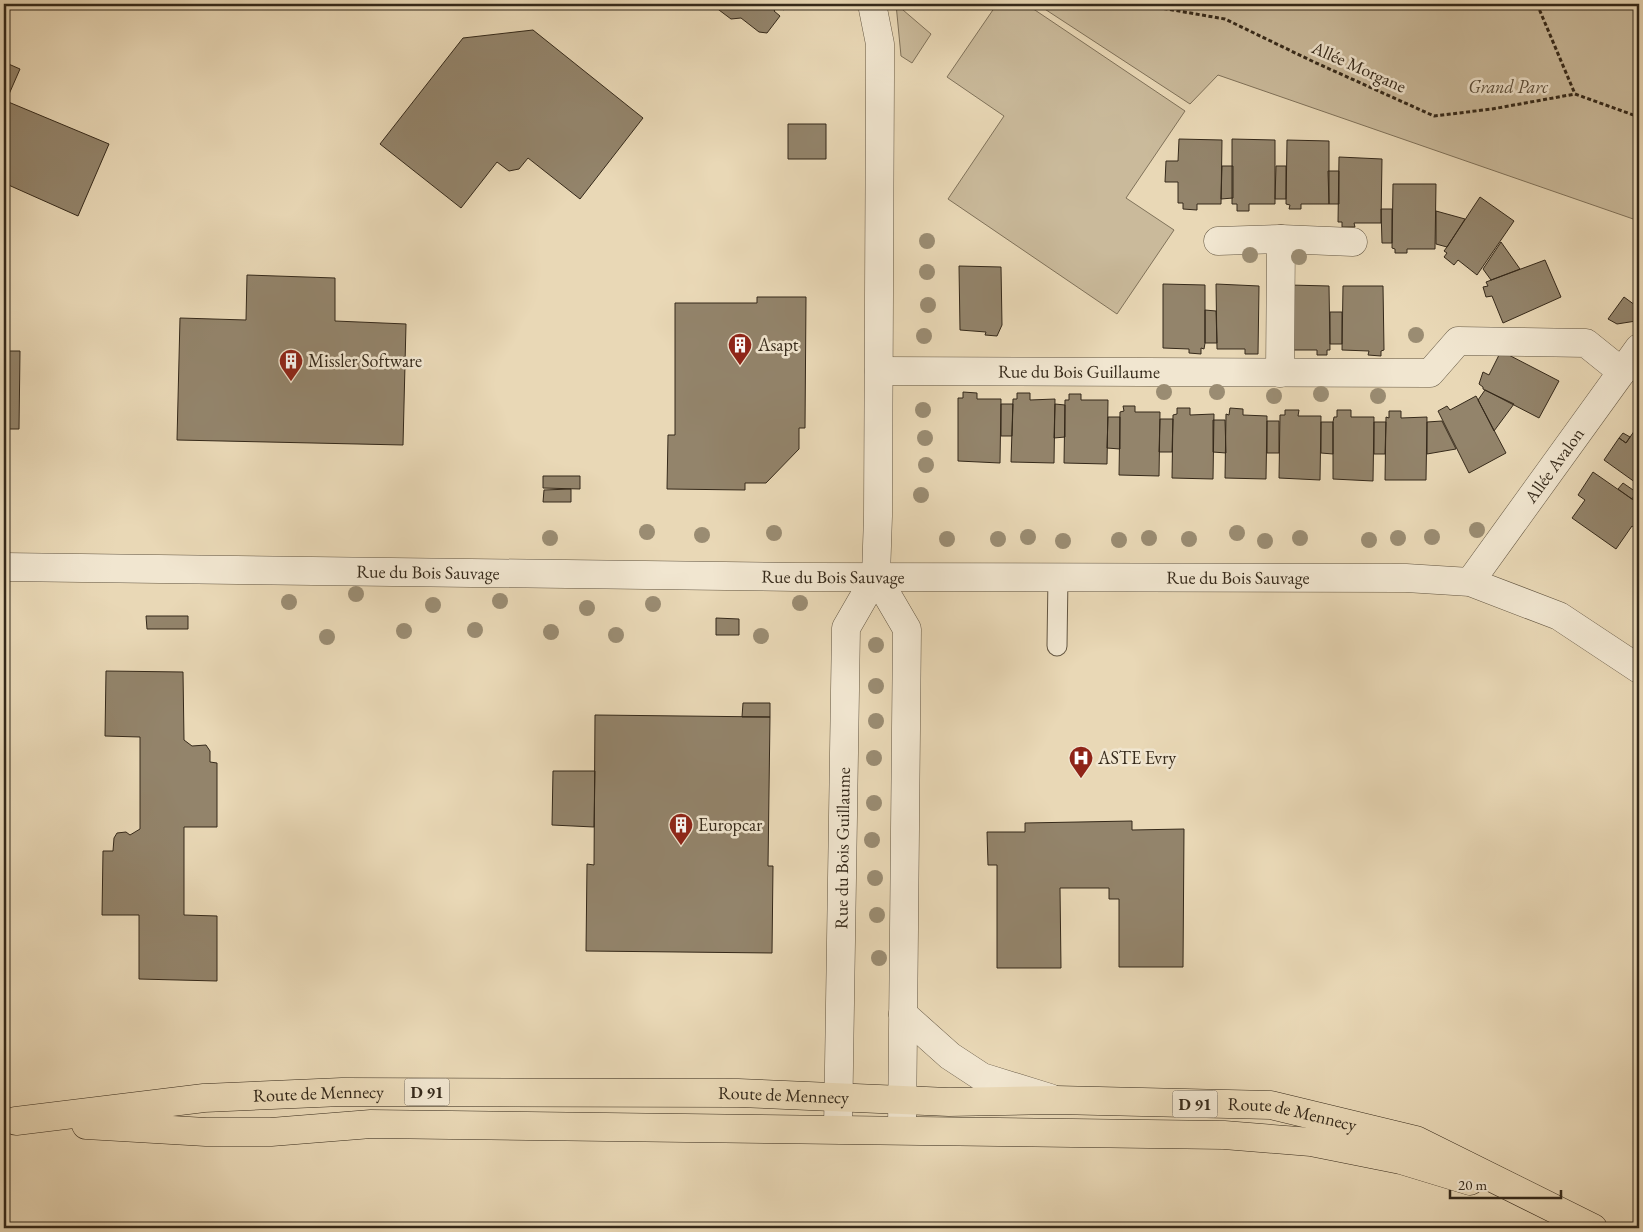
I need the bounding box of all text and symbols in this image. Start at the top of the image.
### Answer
street label: Allée Morgane [1308,35,1410,98]
park label: Grand Parc [1468,75,1548,98]
building icon: Asapt [727,332,753,366]
place label: Asapt [757,333,799,356]
building icon: Missler Software [278,348,304,382]
place label: Missler Software [308,349,422,372]
street label: Rue du Bois Guillaume [998,359,1160,383]
street label: Allée Avalon [1518,422,1589,508]
street label: Rue du Bois Sauvage [356,559,500,584]
street label: Rue du Bois Sauvage [761,565,905,588]
street label: Rue du Bois Sauvage [1166,566,1310,589]
hospital icon: ASTE Evry [1068,745,1094,779]
place label: ASTE Evry [1097,746,1176,769]
street label: Rue du Bois Guillaume [829,767,855,929]
building icon: Europcar [668,812,694,846]
place label: Europcar [698,813,762,836]
road number: D 91 [404,1078,450,1106]
street label: Route de Mennecy [253,1080,384,1107]
street label: Route de Mennecy [718,1081,849,1109]
road number: D 91 [1172,1090,1218,1118]
street label: Route de Mennecy [1227,1092,1359,1136]
scale bar [1450,1167,1562,1199]
text: 20 m [1458,1175,1487,1194]

